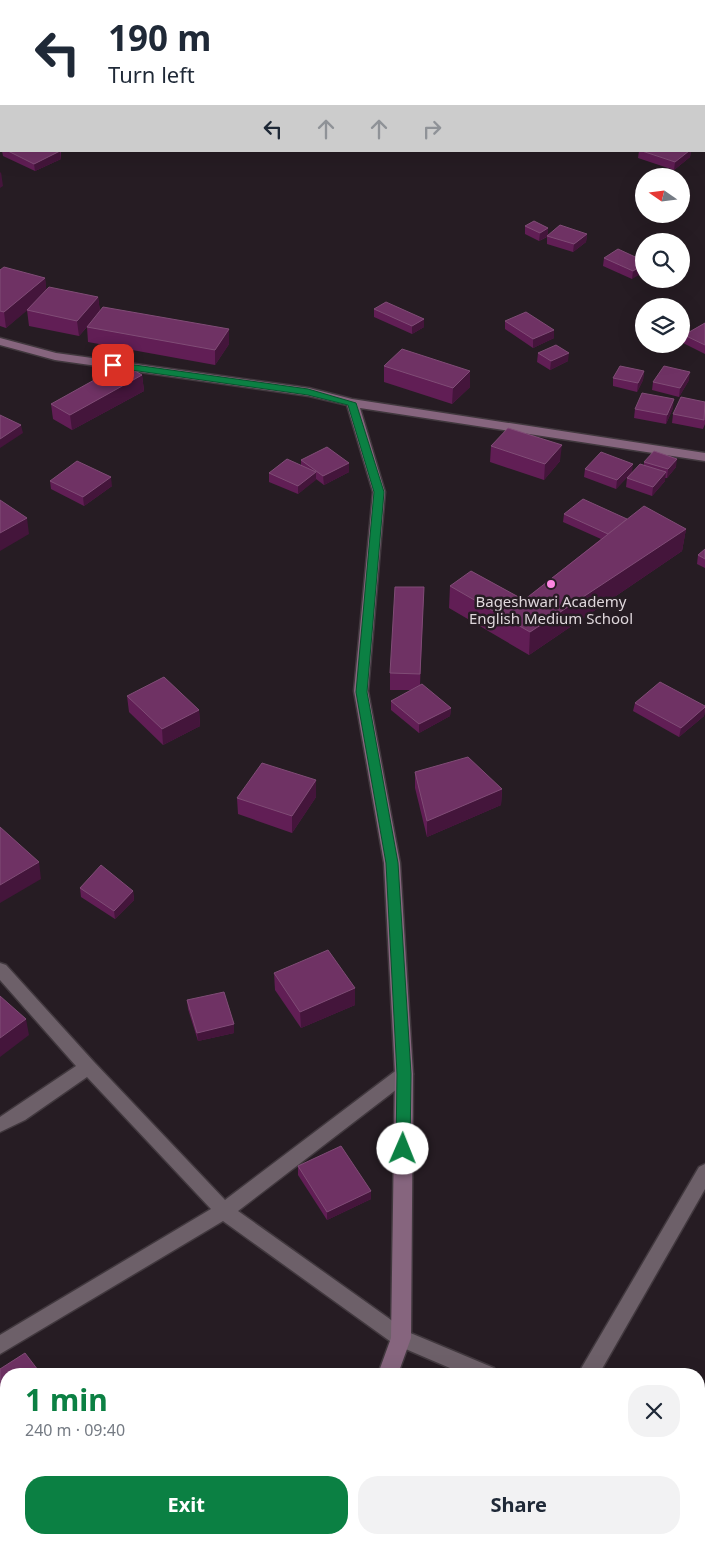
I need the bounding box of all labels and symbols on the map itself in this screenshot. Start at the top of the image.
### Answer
north arrow [635,168,690,222]
pin [92,344,134,386]
marker: Bageshwari Academy English Medium School [545,578,557,590]
place label: Bageshwari Academy English Medium School [469,591,633,628]
position arrow [376,1122,428,1174]

